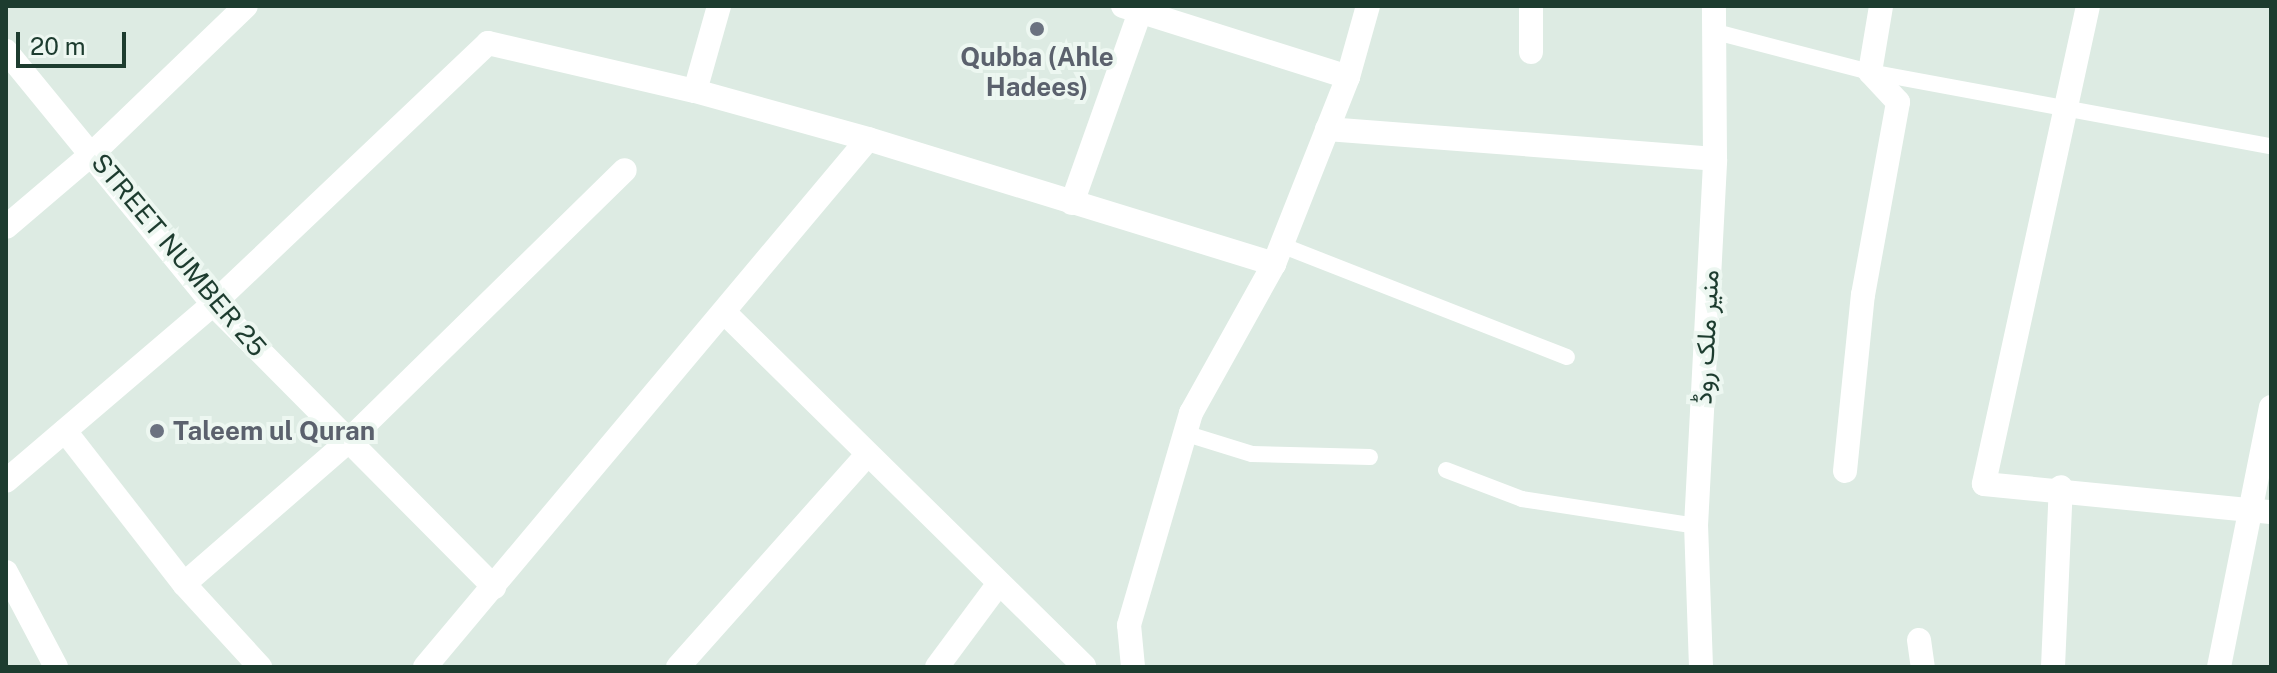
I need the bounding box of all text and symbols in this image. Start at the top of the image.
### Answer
scale bar [20,16,130,66]
marker: Qubba (Ahle Hadees) [1028,20,1046,38]
text: 20 m [30,32,86,60]
place label: Qubba (Ahle Hadees) [960,41,1114,102]
street label: STREET NUMBER 25 [85,147,273,363]
street label: منیر ملک روڈ [1687,269,1725,405]
place label: Taleem ul Quran [173,415,375,447]
marker: Taleem ul Quran [148,422,166,440]

